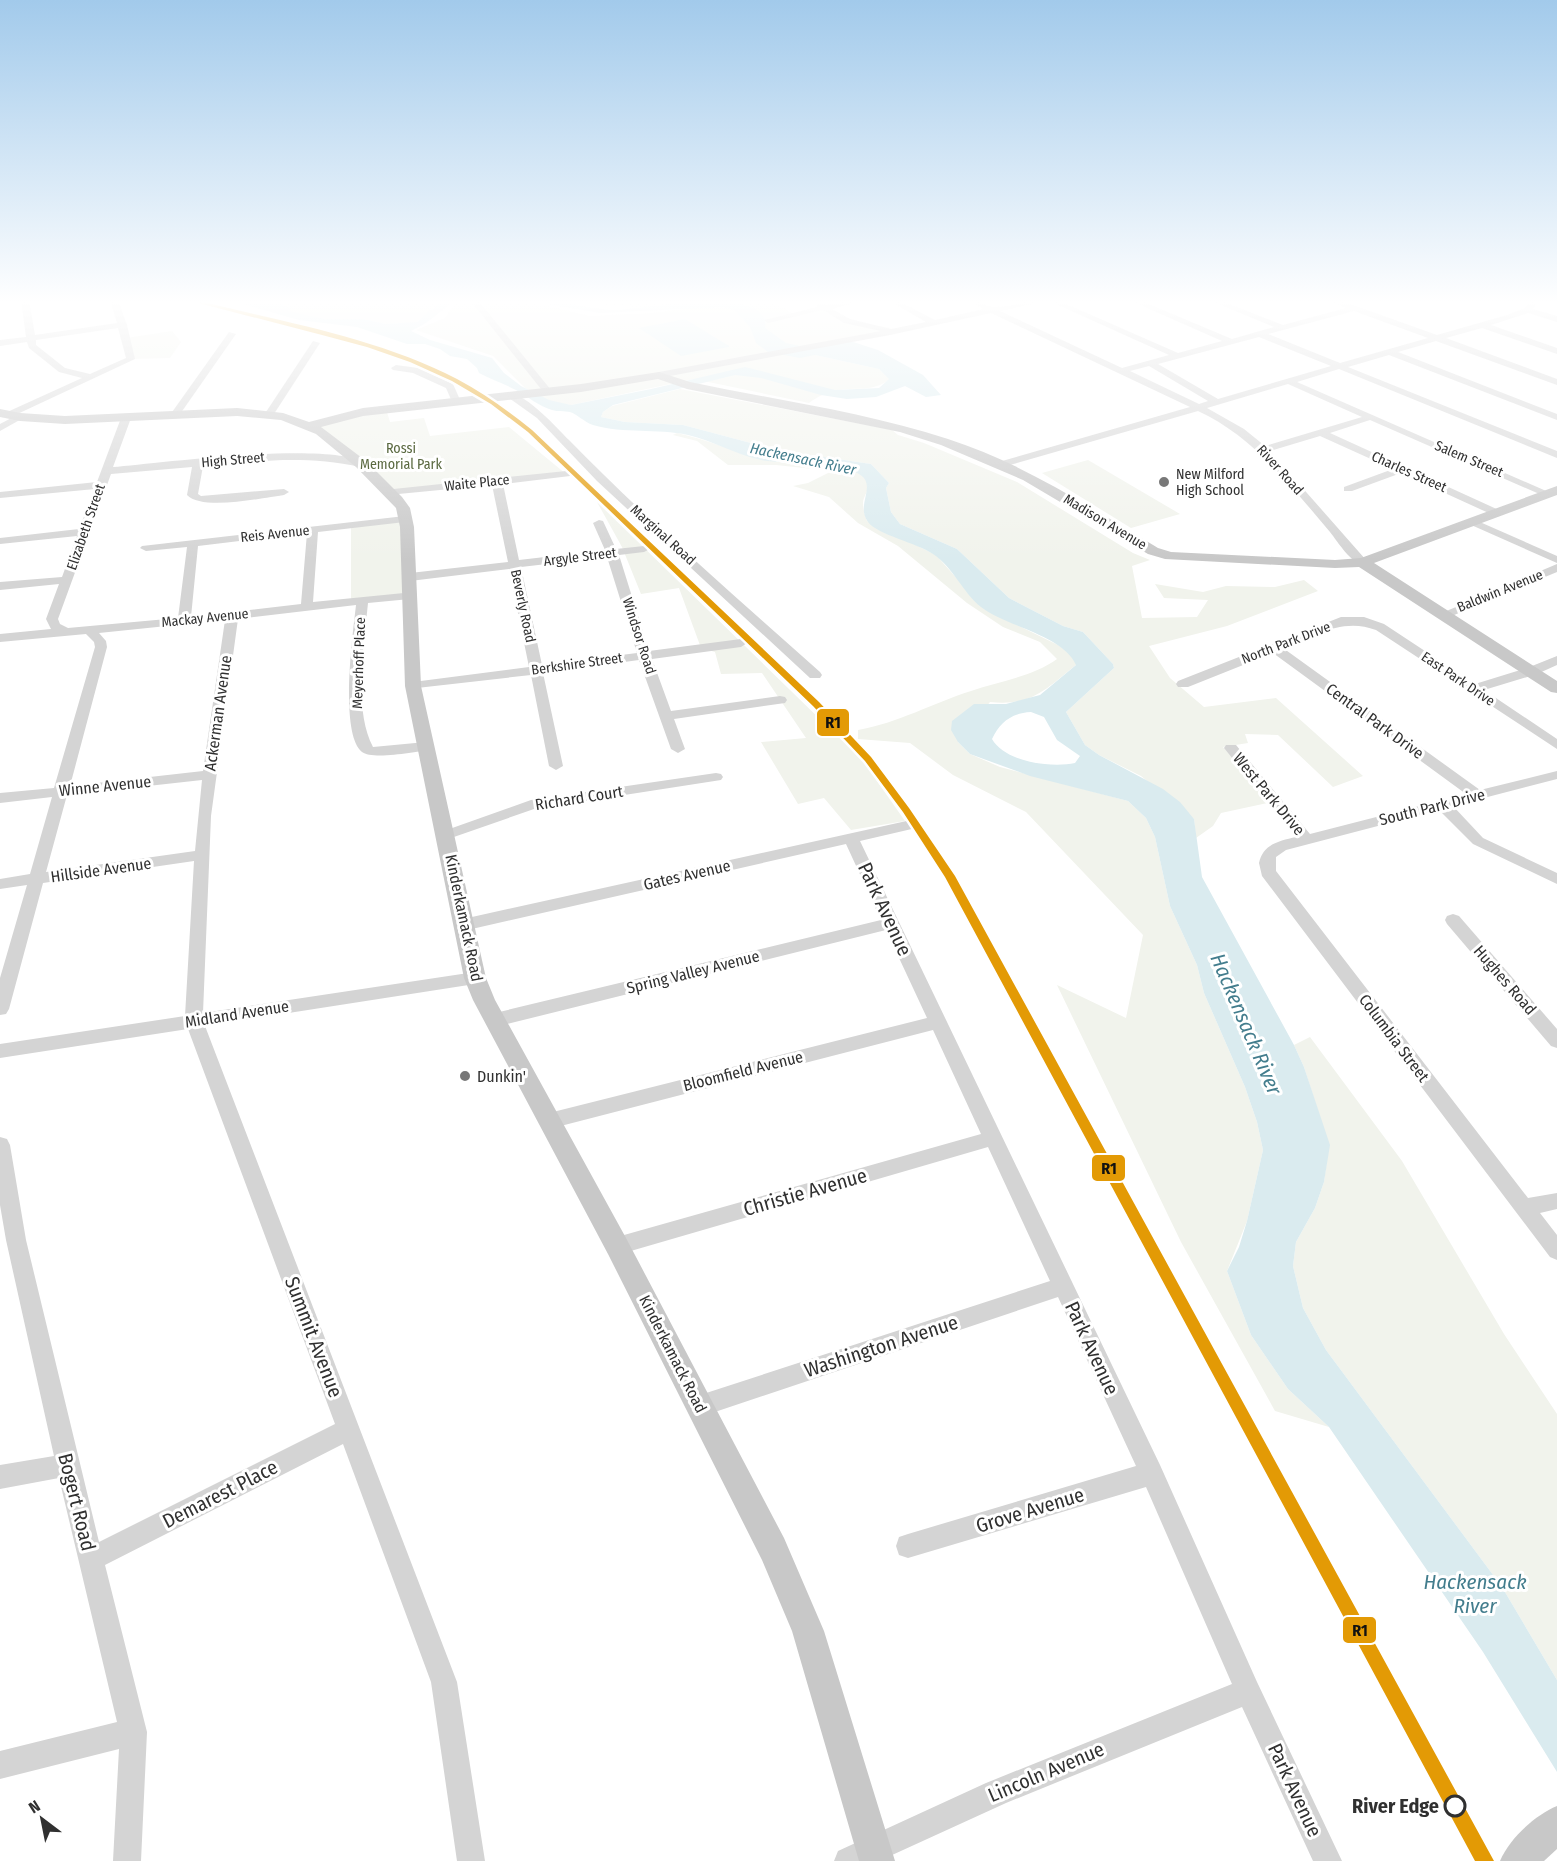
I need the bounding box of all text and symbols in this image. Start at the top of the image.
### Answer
street label: Salem Street [1432,437,1506,481]
water label: Hackensack River [748,439,858,479]
park label: Rossi Memorial Park [360,440,442,473]
street label: River Road [1253,441,1307,499]
street label: Charles Street [1369,448,1450,496]
street label: High Street [201,449,266,471]
place label: New Milford High School [1176,466,1245,499]
street label: Waite Place [444,471,510,495]
marker: New Milford High School [1157,475,1171,489]
street label: Elizabeth Street [63,481,109,572]
street label: Madison Avenue [1060,491,1150,554]
street label: Marginal Road [627,501,699,569]
street label: Reis Avenue [240,522,310,546]
street label: Argyle Street [543,544,618,570]
street label: Baldwin Avenue [1455,566,1545,616]
street label: Beverly Road [507,568,539,644]
street label: Windsor Road [619,596,659,676]
street label: Mackay Avenue [161,605,249,631]
street label: Meyerhoff Place [349,617,369,709]
street label: North Park Drive [1239,618,1333,668]
street label: East Park Drive [1418,648,1498,710]
street label: Berkshire Street [530,649,624,679]
street label: Ackerman Avenue [200,654,236,772]
street label: Central Park Drive [1322,679,1428,763]
line badge: R1 [816,708,850,737]
text: R1 [825,713,841,732]
street label: West Park Drive [1229,749,1309,839]
street label: Winne Avenue [58,772,152,800]
street label: Richard Court [534,782,625,814]
street label: South Park Drive [1377,785,1487,829]
street label: Kinderkamack Road [441,853,487,983]
street label: Hillside Avenue [49,854,153,886]
street label: Gates Avenue [642,856,732,894]
street label: Park Avenue [853,858,917,960]
street label: Hughes Road [1470,941,1540,1019]
street label: Spring Valley Avenue [625,946,761,998]
water label: Hackensack River [1205,949,1288,1099]
street label: Columbia Street [1355,991,1434,1086]
street label: Midland Avenue [184,996,290,1032]
street label: Bloomfield Avenue [681,1047,805,1095]
place label: Dunkin' [477,1067,526,1086]
marker: Dunkin' [458,1069,472,1083]
line badge: R1 [1091,1154,1126,1182]
text: R1 [1101,1159,1117,1178]
street label: Christie Avenue [740,1163,870,1221]
street label: Summit Avenue [280,1273,348,1401]
street label: Kinderkamack Road [635,1292,711,1416]
street label: Park Avenue [1060,1297,1124,1399]
street label: Washington Avenue [801,1310,961,1382]
street label: Bogert Road [53,1451,101,1553]
street label: Demarest Place [158,1455,282,1533]
street label: Grove Avenue [973,1482,1087,1538]
water label: Hackensack River [1423,1569,1527,1619]
line badge: R1 [1342,1616,1377,1644]
text: R1 [1352,1621,1368,1640]
street label: Lincoln Avenue [984,1737,1108,1807]
street label: Park Avenue [1263,1739,1327,1841]
north arrow [12,1789,72,1849]
place label: River Edge [1352,1794,1439,1818]
marker: River Edge [1444,1795,1466,1817]
text: N [25,1796,43,1817]

